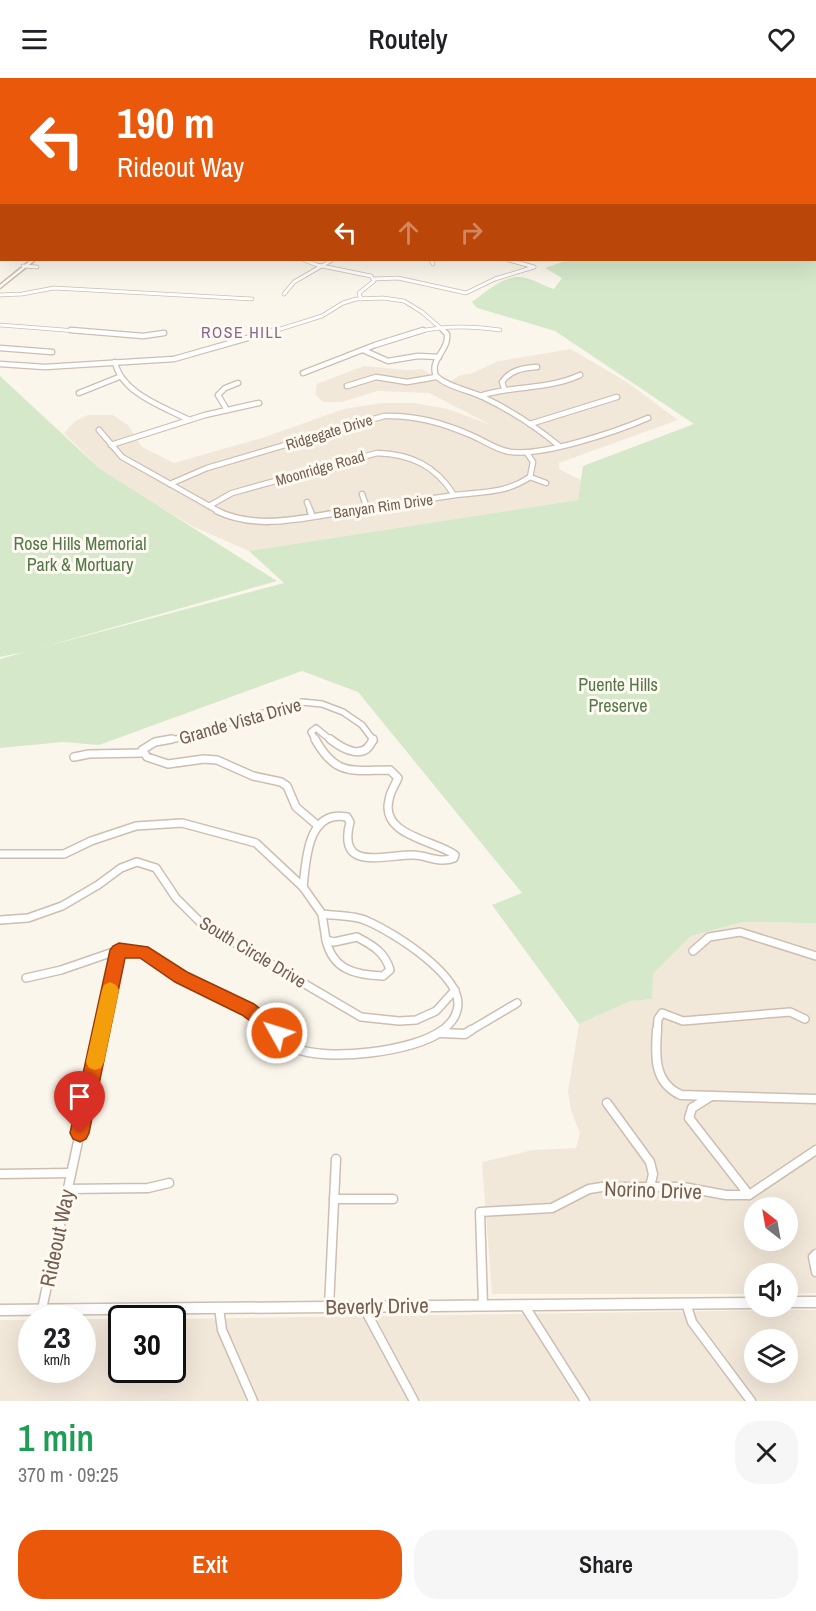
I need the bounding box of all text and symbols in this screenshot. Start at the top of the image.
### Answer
text: Routely [368,21,448,57]
icon: menu [18,23,51,56]
icon: heart [765,23,798,56]
text: 190 m [117,95,215,151]
icon: left [18,102,96,180]
text: Rideout Way [117,149,244,185]
icon: left [329,216,362,249]
icon: ahead [392,216,425,249]
icon: right [455,216,488,249]
district label: ROSE HILL [201,321,283,343]
street label: Ridgegate Drive [283,409,375,455]
street label: Moonridge Road [273,445,367,491]
street label: Banyan Rim Drive [332,489,434,523]
park label: Rose Hills Memorial Park & Mortuary [14,531,146,577]
park label: Puente Hills Preserve [578,672,658,718]
street label: Grande Vista Drive [176,692,304,750]
street label: South Circle Drive [195,910,311,994]
position arrow [245,1001,309,1065]
pin [54,1071,105,1133]
icon: arrive [63,1080,96,1113]
street label: Norino Drive [604,1174,702,1206]
street label: Rideout Way [33,1186,82,1289]
north arrow [744,1197,798,1251]
map controls [744,1197,798,1383]
button: sound [744,1263,798,1317]
street label: Beverly Drive [325,1291,429,1321]
speed limit sign: 30 [108,1305,186,1383]
text: 23 [43,1317,71,1357]
button: layers [744,1329,798,1383]
text: km/h [44,1349,70,1370]
text: 1 min [18,1414,94,1462]
button: close [735,1421,798,1484]
text: 370 m · 09:25 [18,1461,118,1488]
button: Exit [18,1530,402,1599]
button: Share [414,1530,798,1599]

